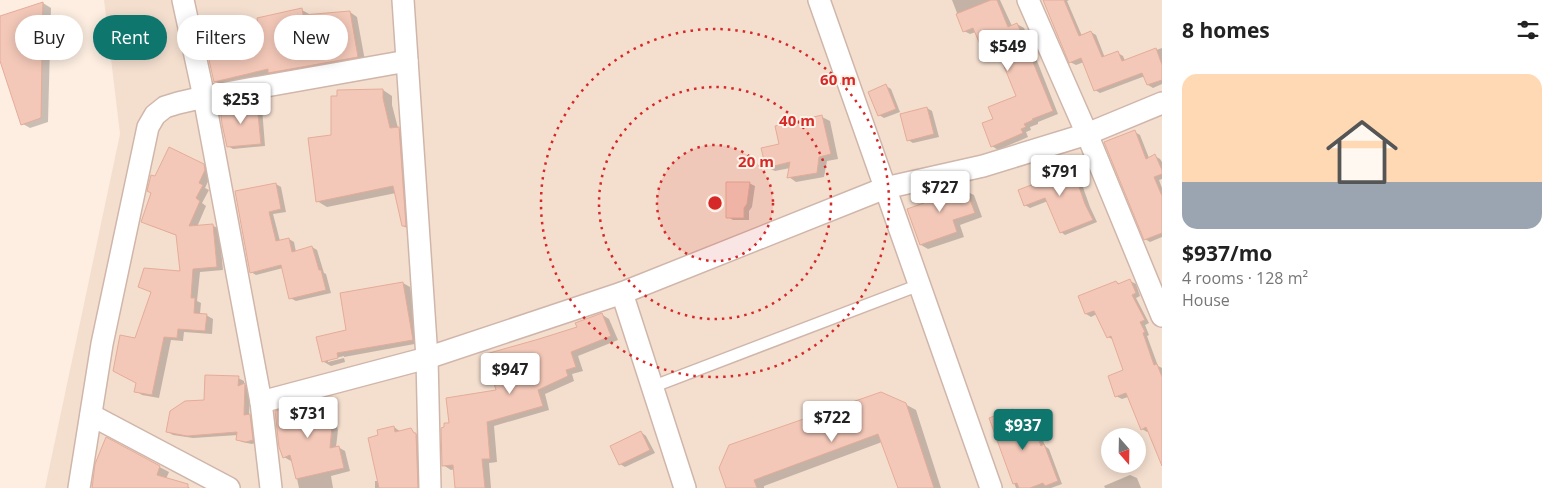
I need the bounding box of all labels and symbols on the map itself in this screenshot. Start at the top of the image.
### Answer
pin: $549 [978,30,1038,72]
text: 60 m [820,69,856,89]
pin: $253 [211,82,271,125]
text: 40 m [779,110,815,130]
text: 20 m [738,151,774,171]
pin: $791 [1030,154,1090,197]
pin: $727 [910,170,970,213]
centre of rings [706,194,724,212]
pin: $947 [480,352,540,395]
pin: $731 [278,396,338,439]
pin: $722 [802,400,862,443]
pin: $937 [993,408,1053,451]
north arrow [1101,428,1146,472]

